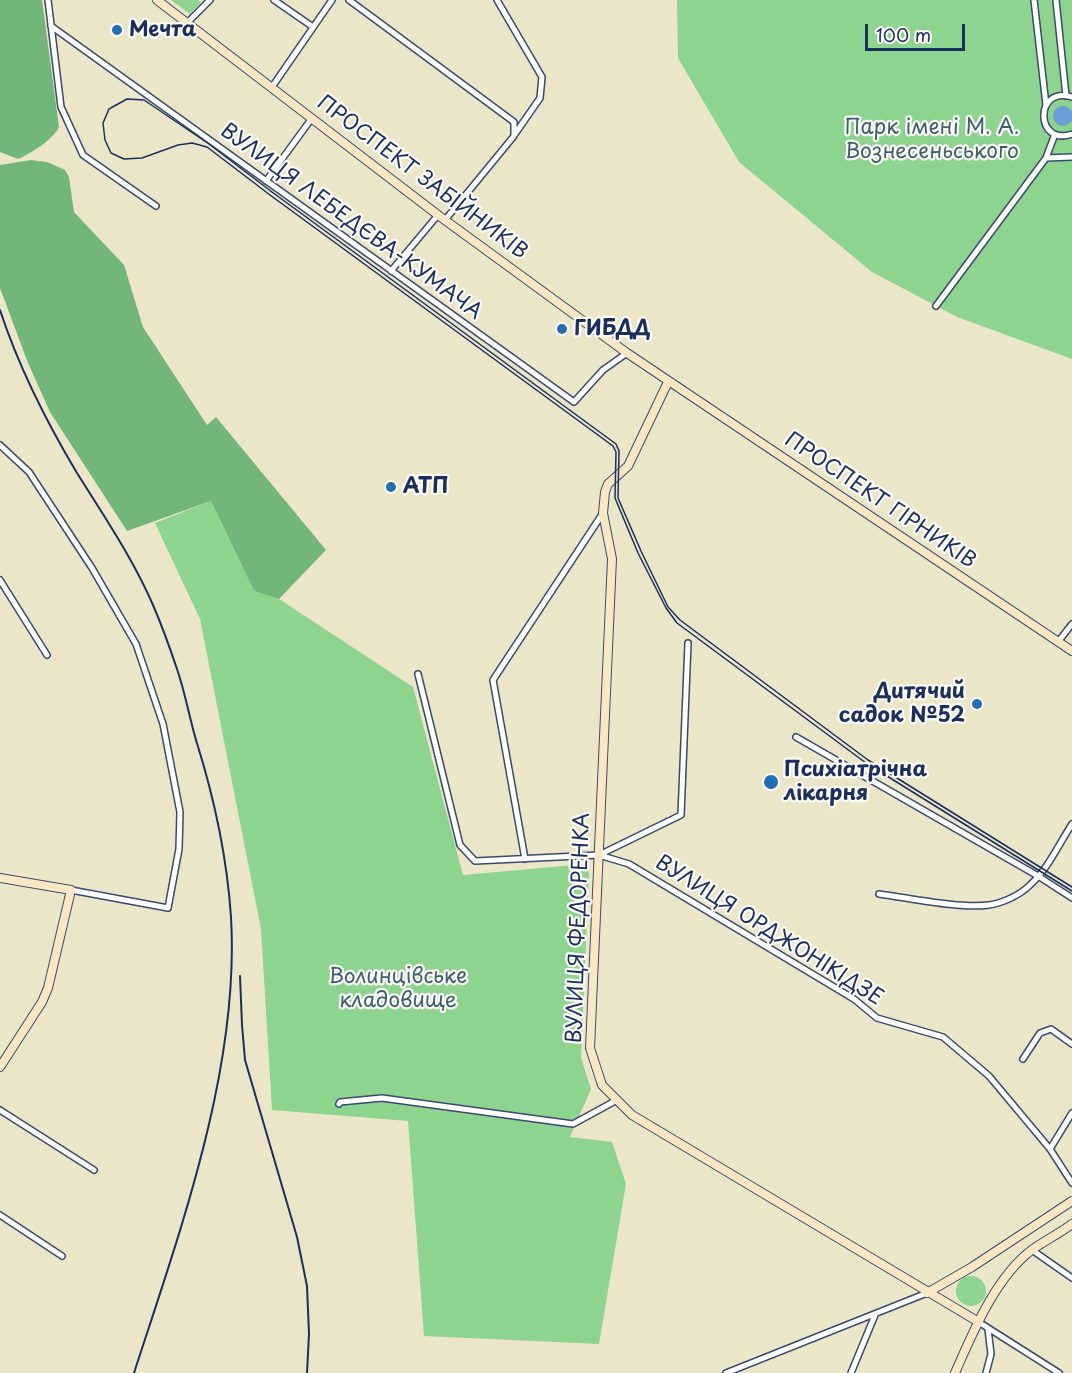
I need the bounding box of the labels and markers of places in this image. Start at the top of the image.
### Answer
place label: Мечта [129,17,196,43]
marker: Мечта [110,23,124,37]
place label: ГИБДД [574,316,650,342]
marker: ГИБДД [555,322,569,336]
place label: АТП [403,474,449,500]
marker: АТП [384,480,398,494]
place label: Дитячий садок №52 [839,679,965,729]
marker: Дитячий садок №52 [970,697,984,711]
place label: Психіатрічна лікарня [784,757,927,807]
marker: Психіатрічна лікарня [762,773,780,791]

